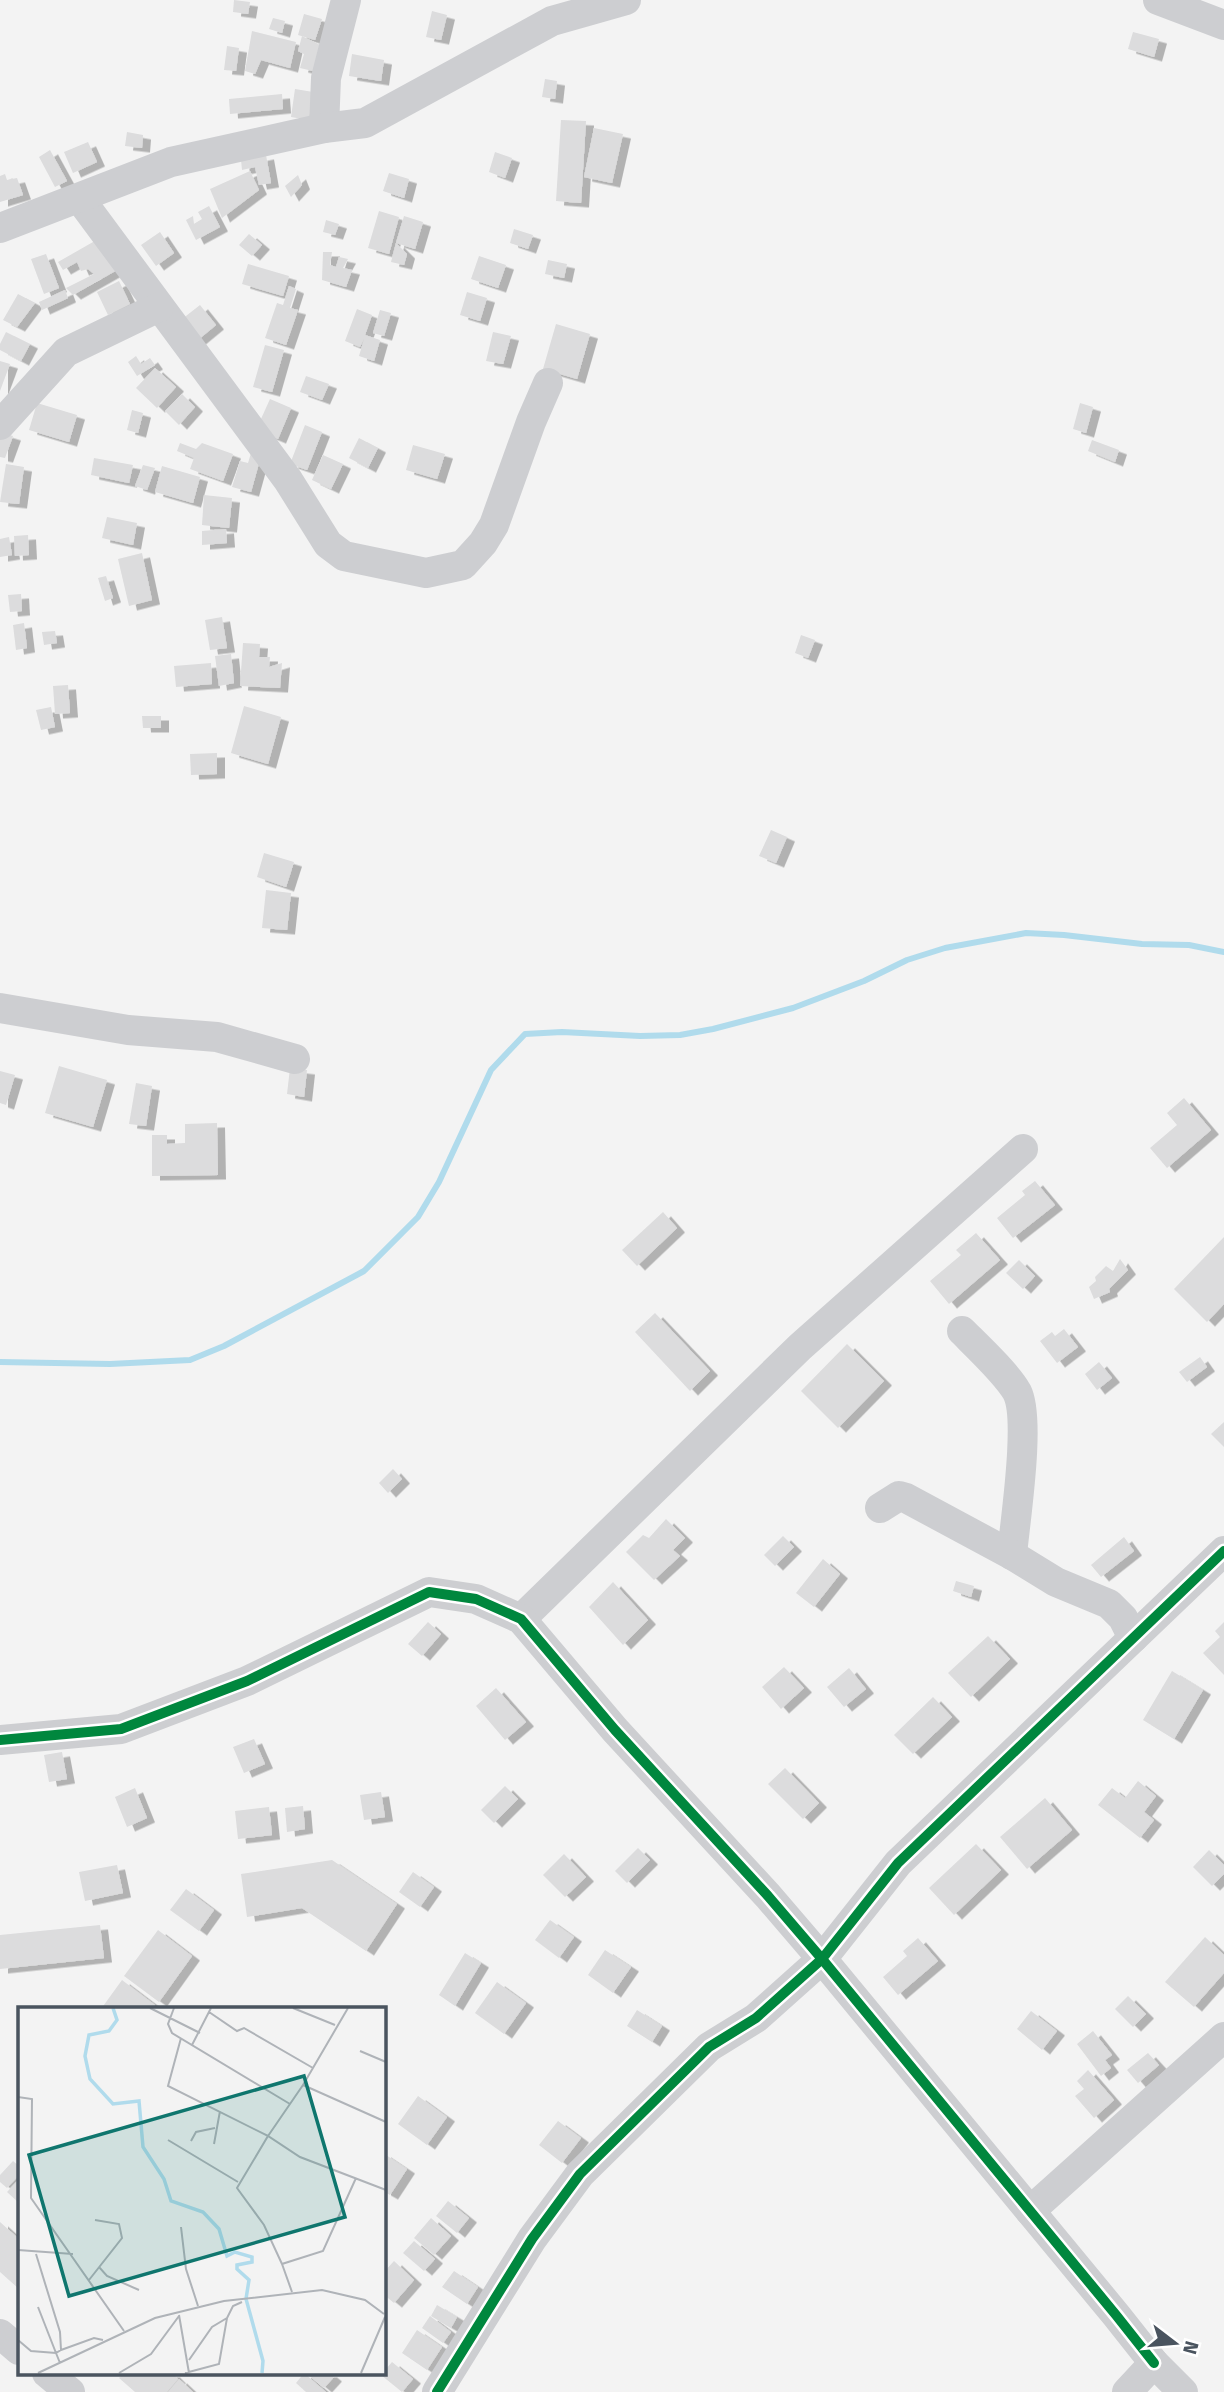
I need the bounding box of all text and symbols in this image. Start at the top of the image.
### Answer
inset map [18,2007,385,2374]
north arrow [1140,2308,1210,2378]
text: N [1178,2338,1204,2357]

